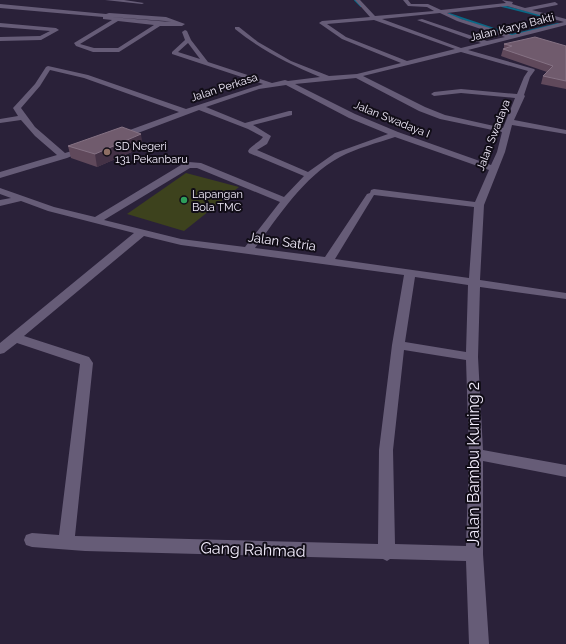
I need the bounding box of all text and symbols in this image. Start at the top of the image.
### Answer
street label: Jalan Karya Bakti [469,11,556,44]
street label: Jalan Perkasa [189,71,259,104]
street label: Jalan Swadaya I [352,98,432,141]
street label: Jalan Swadaya [474,98,513,173]
place label: SD Negeri 131 Pekanbaru [115,140,188,166]
marker: SD Negeri 131 Pekanbaru [102,147,112,157]
place label: Lapangan Bola TMC [192,188,243,214]
marker: Lapangan Bola TMC [179,195,189,205]
street label: Jalan Satria [247,229,317,254]
street label: Jalan Bambu Kuning 2 [464,382,483,546]
street label: Gang Rahmad [200,538,306,561]

